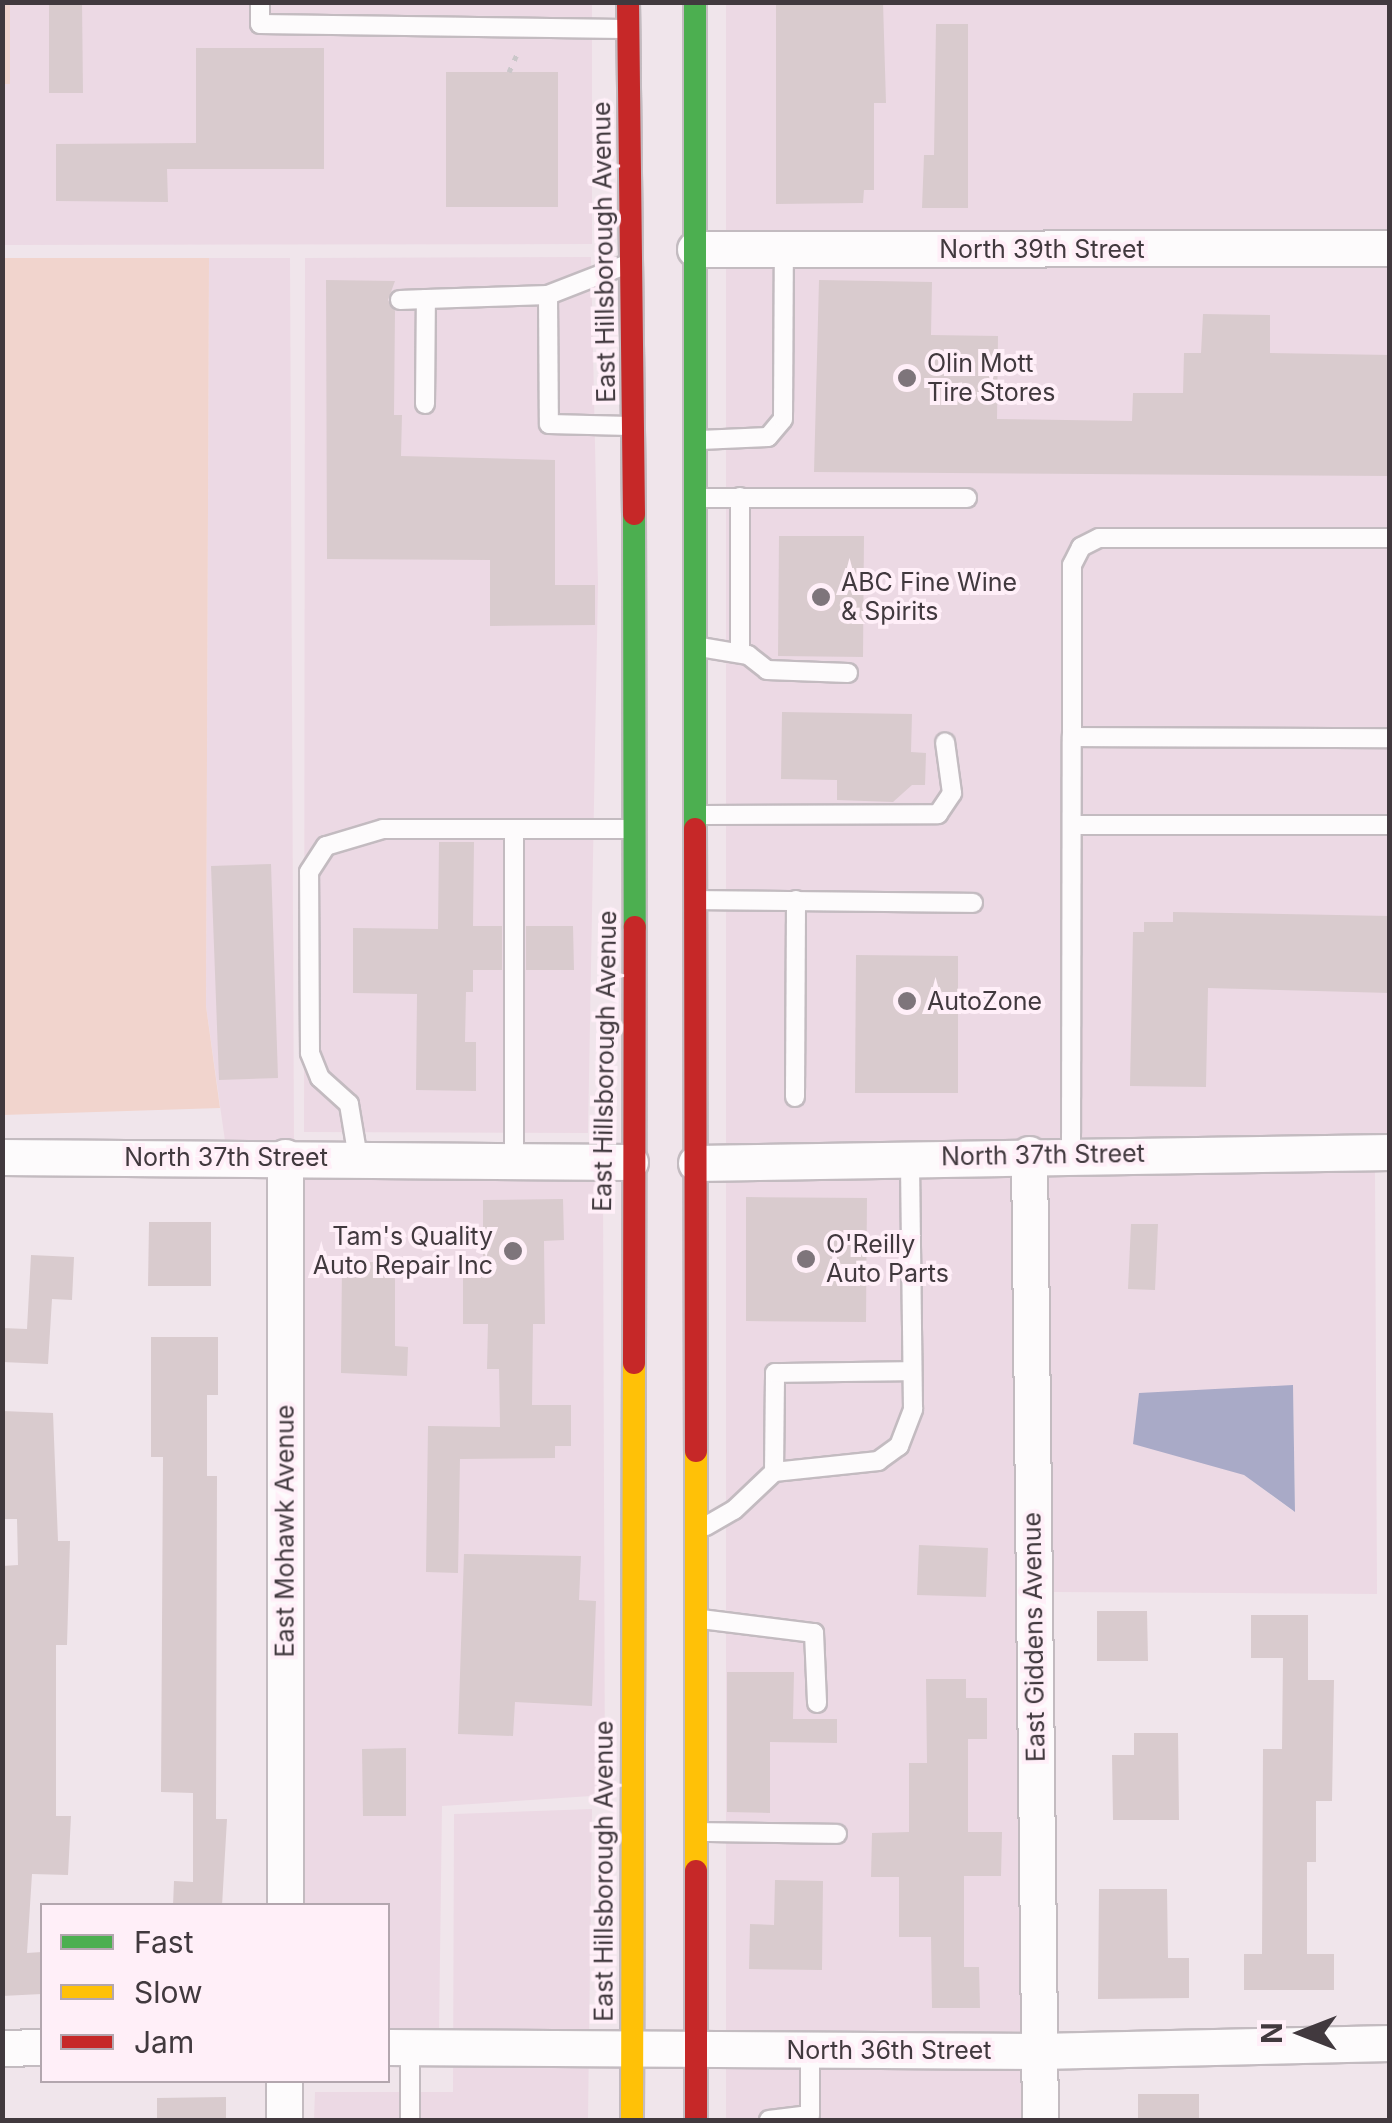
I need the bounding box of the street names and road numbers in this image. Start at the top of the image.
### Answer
street label: East Hillsborough Avenue [586,101,622,403]
street label: North 39th Street [939,234,1145,264]
street label: East Hillsborough Avenue [587,910,623,1212]
street label: North 37th Street [941,1138,1145,1172]
street label: North 37th Street [124,1142,328,1172]
street label: East Mohawk Avenue [270,1405,300,1657]
street label: East Giddens Avenue [1017,1512,1051,1762]
street label: East Hillsborough Avenue [589,1720,619,2022]
street label: North 36th Street [786,2035,992,2065]

